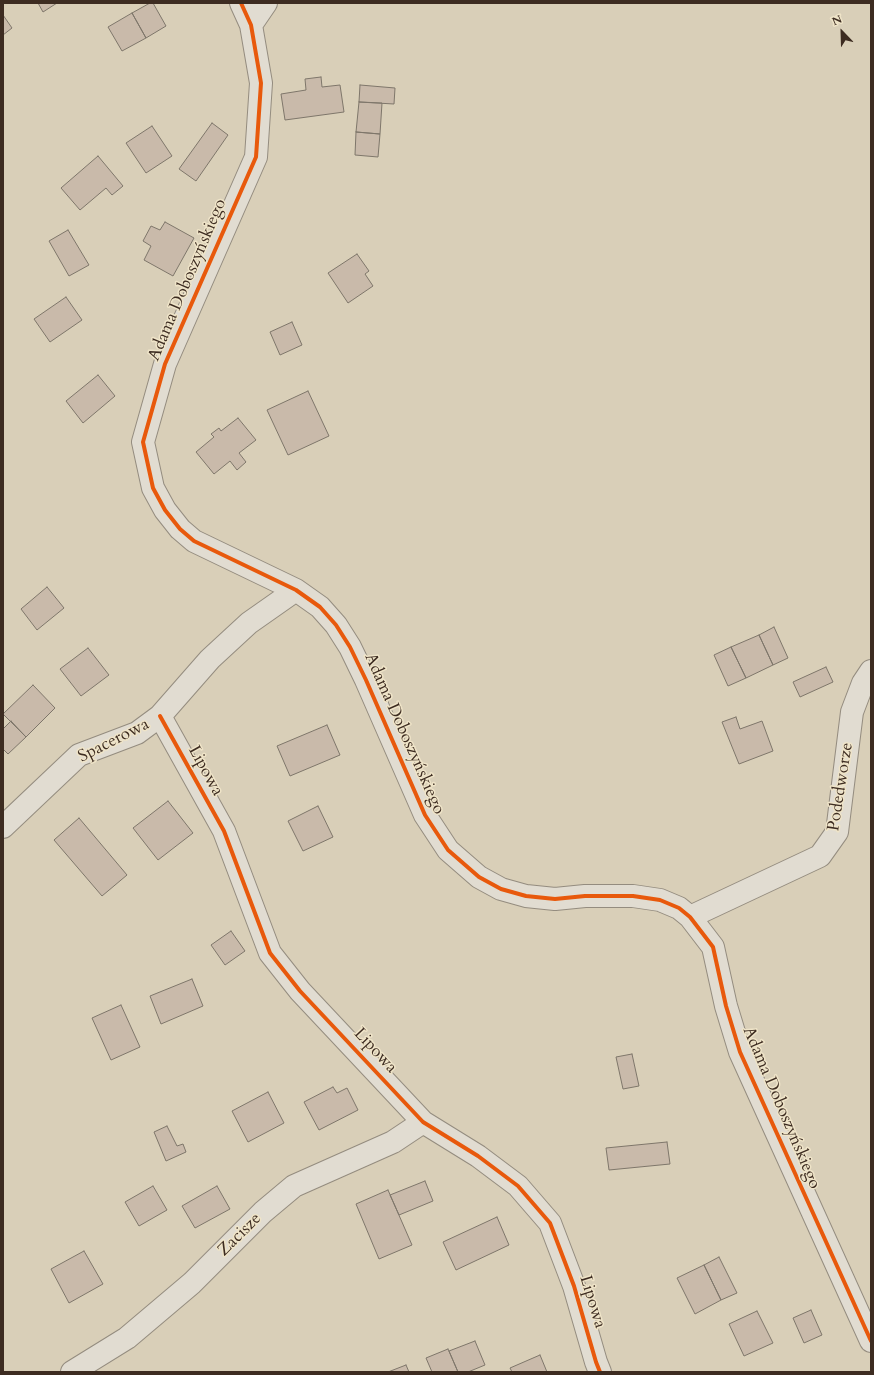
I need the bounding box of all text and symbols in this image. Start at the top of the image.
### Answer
north arrow [822,12,862,52]
text: N [830,12,844,29]
street label: Adama Doboszyńskiego [145,196,231,364]
street label: Adama Doboszyńskiego [359,650,449,818]
street label: Spacerowa [75,714,153,768]
street label: Podedworze [824,741,858,833]
street label: Lipowa [183,742,227,800]
street label: Lipowa [349,1024,401,1078]
street label: Adama Doboszyńskiego [738,1024,824,1192]
street label: Zacisze [214,1209,266,1261]
street label: Lipowa [574,1273,610,1331]

